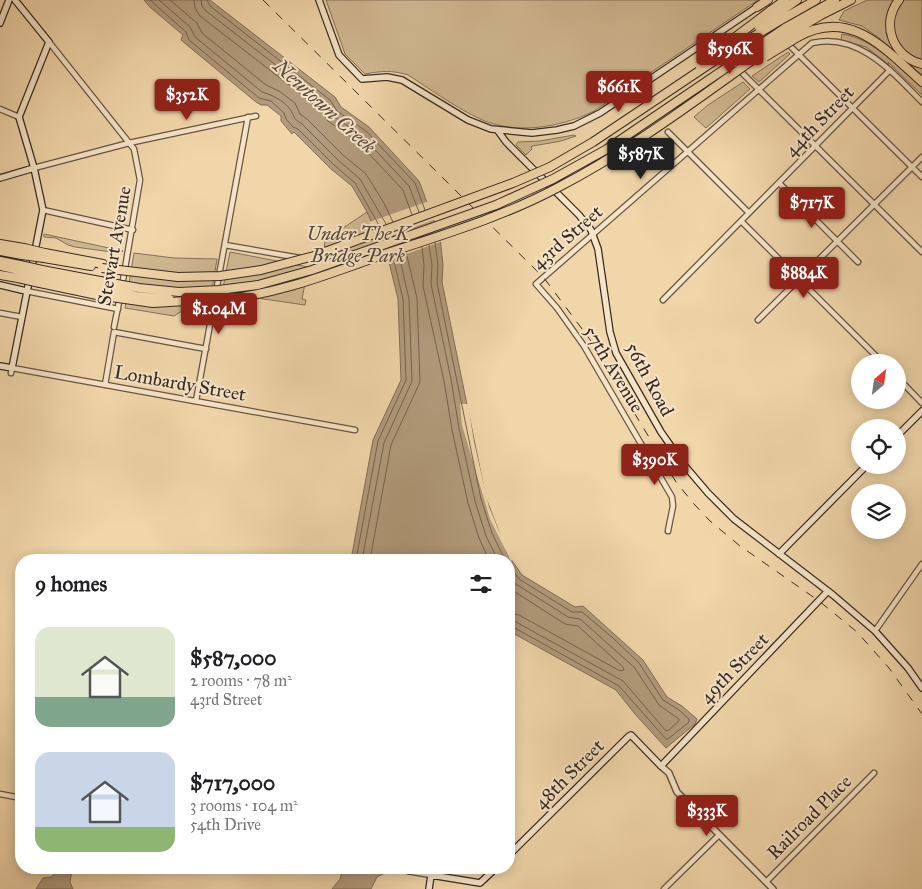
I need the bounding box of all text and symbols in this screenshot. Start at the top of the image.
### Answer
pin: $596K [695,32,765,75]
text: $596K [707,39,753,58]
water label: Newtown Creek [268,53,381,158]
pin: $661K [584,70,654,113]
text: $661K [597,77,641,96]
pin: $352K [152,78,222,121]
street label: 44th Street [780,81,859,161]
text: $352K [166,85,208,104]
pin: $587K [606,138,676,180]
text: $587K [618,144,664,163]
street label: Stewart Avenue [92,184,136,308]
pin: $717K [777,186,847,229]
text: $717K [790,193,834,212]
street label: 43rd Street [527,200,607,274]
park label: Under The K Bridge Park [306,222,413,267]
pin: $884K [769,256,839,299]
text: $884K [781,263,827,282]
pin: $1.04M [178,292,260,335]
text: $1.04M [192,299,246,318]
street label: 57th Avenue [579,321,649,417]
street label: 56th Road [621,338,679,420]
north arrow [851,354,906,409]
map controls [851,354,906,539]
street label: Lombardy Street [112,360,248,406]
button: locate [851,419,906,474]
pin: $390K [620,444,690,486]
text: $390K [632,450,678,469]
button: layers [851,484,906,539]
icon: filters [467,570,495,598]
text: 9 homes [35,571,107,597]
street label: 49th Street [695,628,774,708]
text: $587,000 [190,645,277,671]
icon: home [75,647,135,707]
text: 2 rooms · 78 m² [190,671,292,690]
text: 43rd Street [190,690,262,709]
street label: 48th Street [529,734,609,814]
text: $717,000 [190,770,275,796]
street label: Railroad Place [762,770,856,864]
icon: home [75,772,135,832]
pin: $333K [672,794,742,837]
text: 3 rooms · 104 m² [190,796,298,815]
text: $333K [687,801,727,820]
text: 54th Drive [190,815,261,834]

